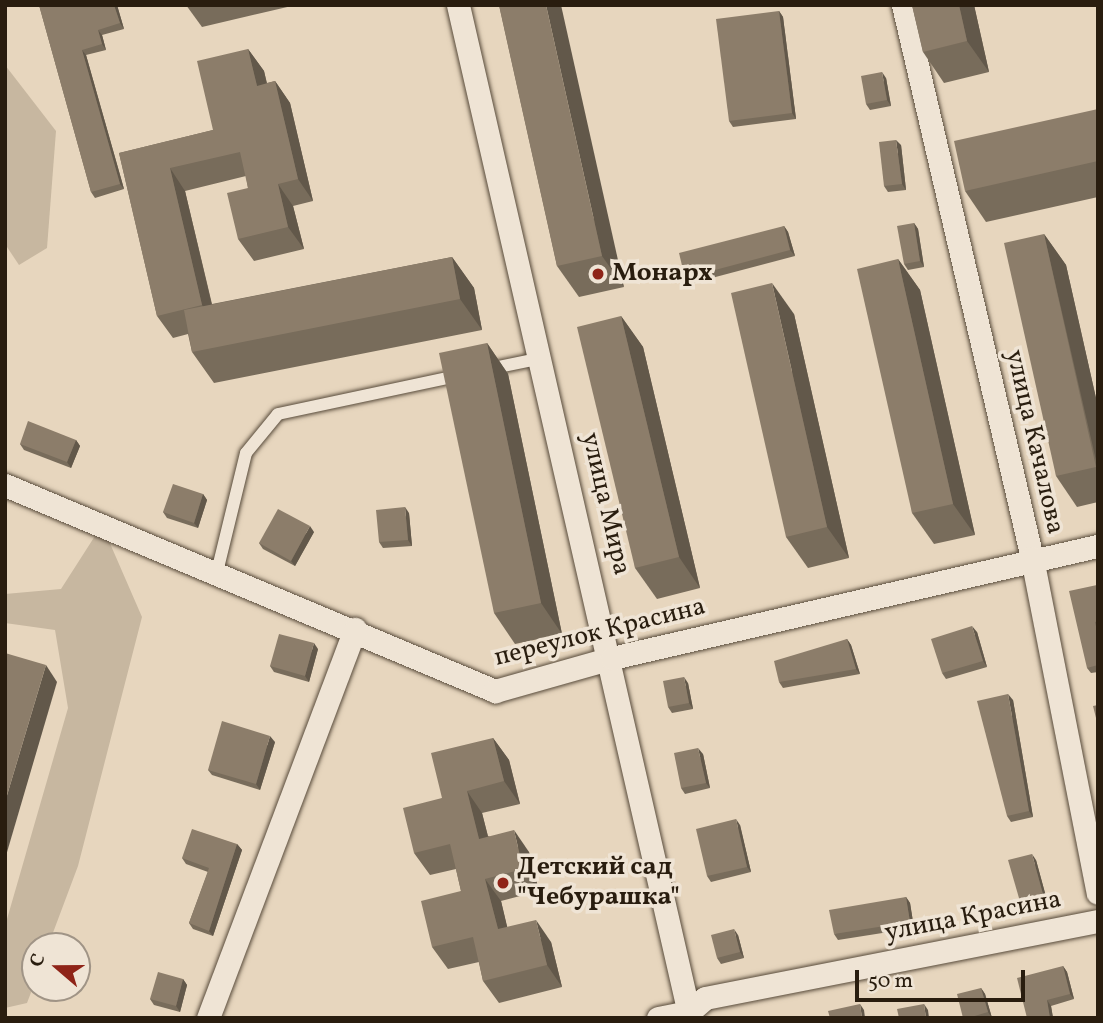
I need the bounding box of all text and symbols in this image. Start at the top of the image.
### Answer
place label: Монарх [612,258,713,290]
marker: Монарх [590,266,606,282]
street label: улица Качалова [998,347,1070,537]
street label: улица Мира [573,430,637,578]
street label: переулок Красина [491,592,709,674]
place label: Детский сад "Чебурашка" [517,852,680,914]
marker: Детский сад "Чебурашка" [495,875,511,891]
street label: улица Красина [882,885,1064,949]
north arrow [21,932,91,1002]
text: С [24,950,52,971]
scale bar [858,956,1028,1000]
text: 50 m [868,967,913,996]

